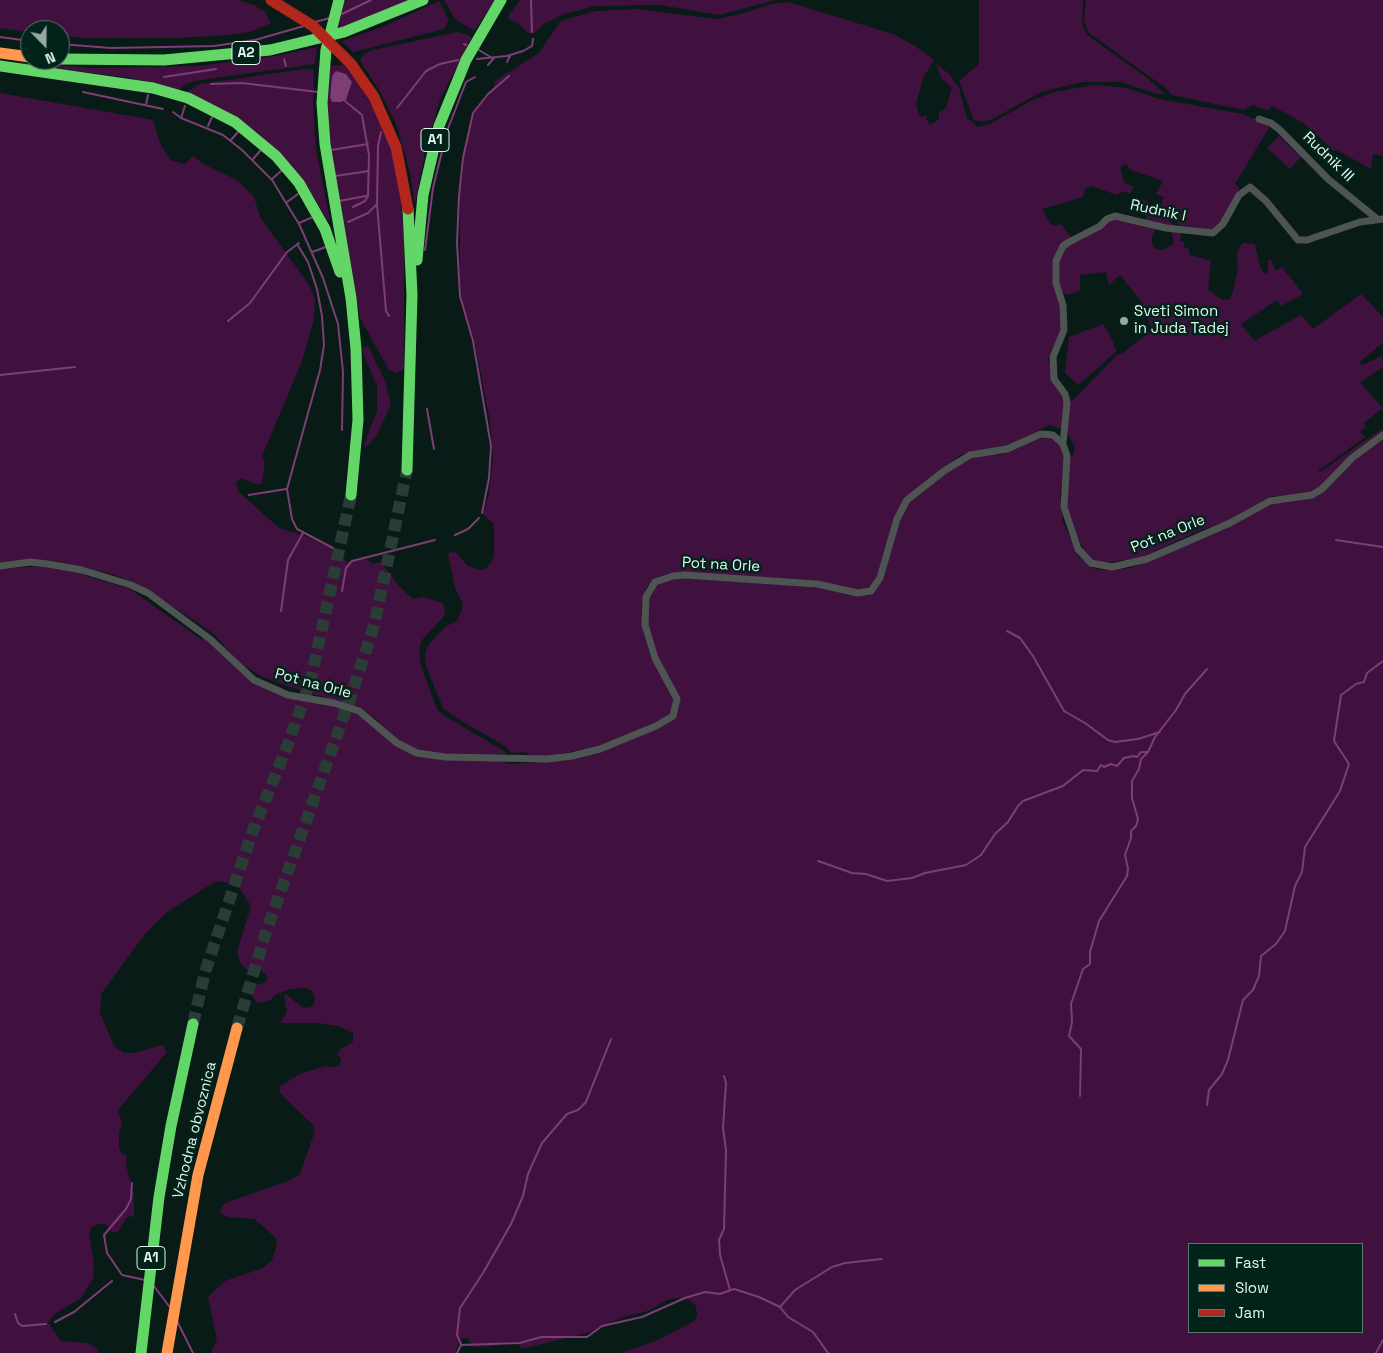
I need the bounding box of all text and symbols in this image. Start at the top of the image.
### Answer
north arrow [20,20,70,70]
road number: A2 [232,42,260,64]
text: N [43,48,58,68]
road number: A1 [421,128,449,152]
street label: Rudnik III [1299,128,1357,186]
street label: Rudnik I [1128,196,1188,226]
place label: Sveti Simon in Juda Tadej [1134,303,1229,338]
marker: Sveti Simon in Juda Tadej [1118,315,1130,327]
street label: Pot na Orle [1128,511,1208,557]
street label: Pot na Orle [681,554,761,576]
street label: Pot na Orle [273,665,353,703]
street label: Vzhodna obvoznica [169,1060,221,1200]
legend [1188,1243,1363,1333]
road number: A1 [137,1246,165,1270]
text: Fast [1235,1253,1266,1272]
text: Slow [1235,1278,1269,1297]
text: Jam [1235,1303,1265,1322]

